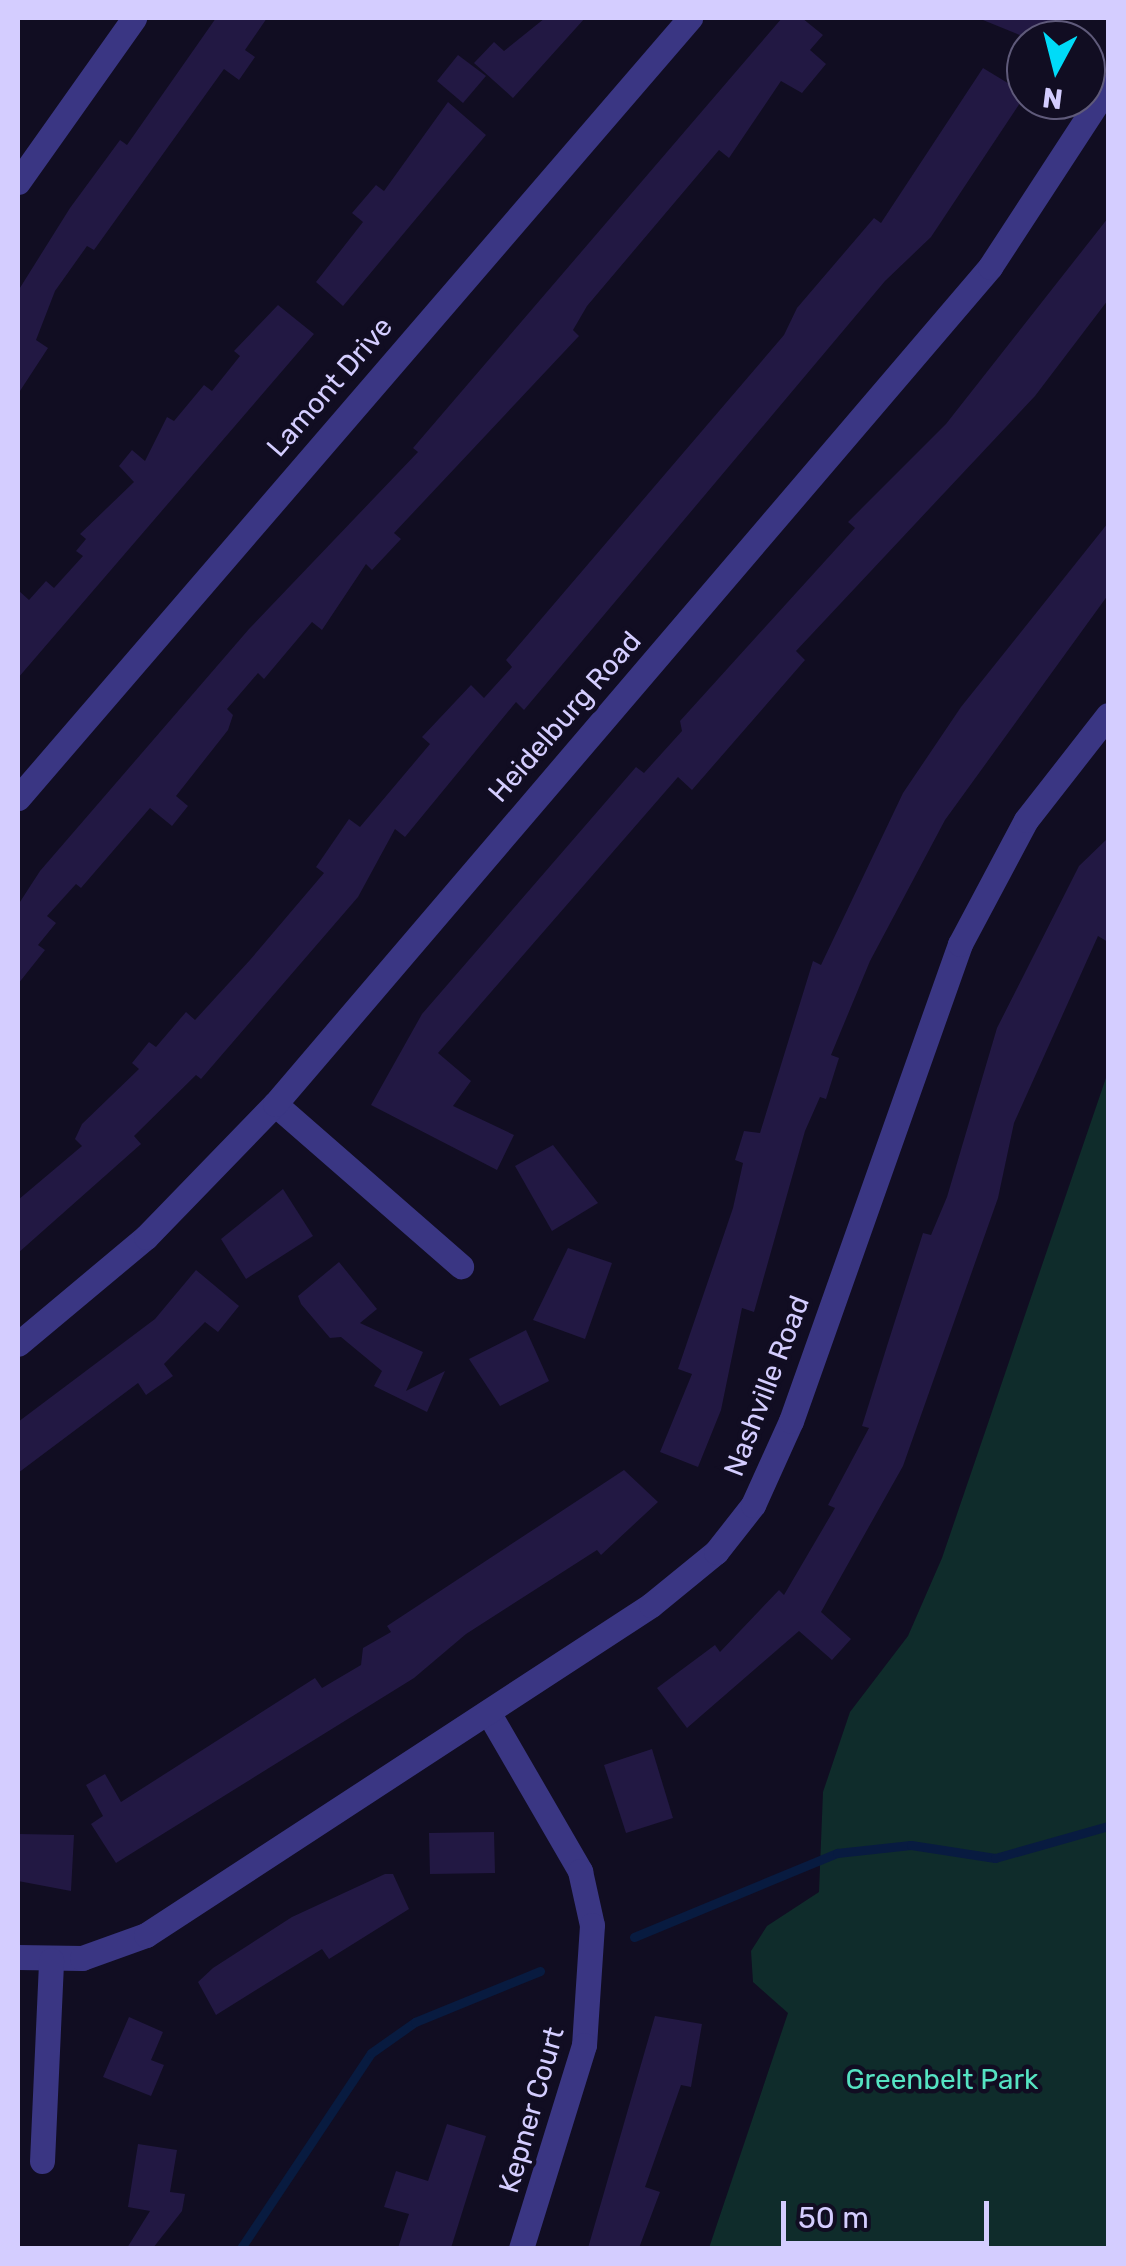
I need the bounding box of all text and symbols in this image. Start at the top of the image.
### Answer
north arrow [1006,20,1106,120]
text: N [1041,81,1065,116]
street label: Lamont Drive [260,310,400,464]
street label: Heidelburg Road [482,625,648,809]
street label: Nashville Road [717,1291,817,1481]
street label: Kepner Court [492,2023,572,2197]
park label: Greenbelt Park [846,2063,1038,2097]
scale bar [786,2181,994,2243]
text: 50 m [798,2200,869,2236]

